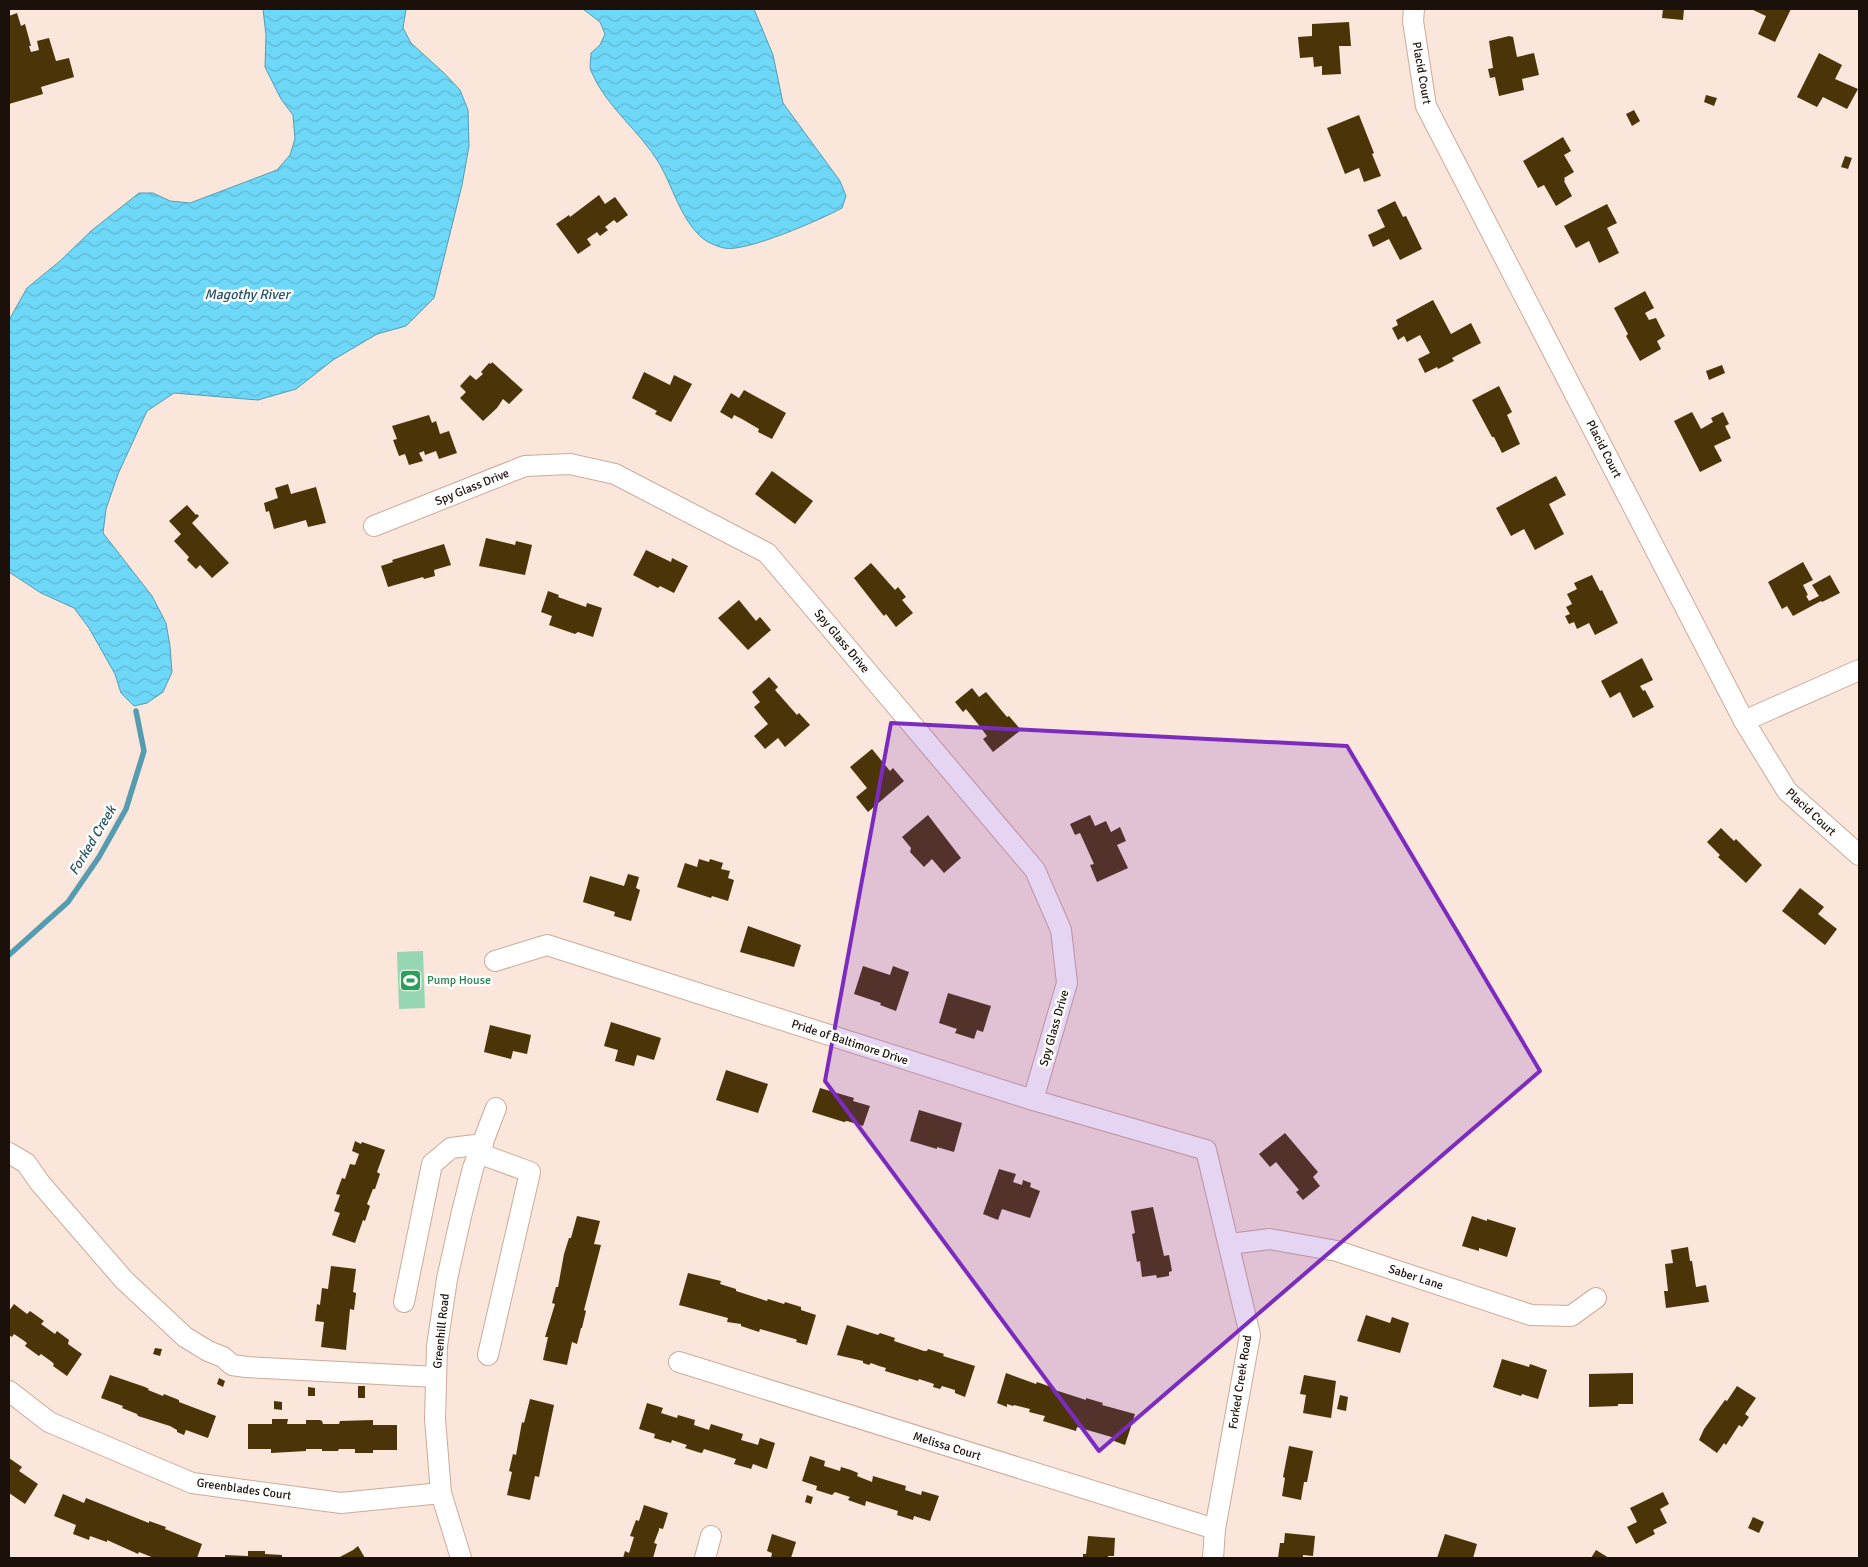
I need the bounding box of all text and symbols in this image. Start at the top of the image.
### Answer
street label: Placid Court [1409,41,1434,106]
water label: Magothy River [204,286,291,303]
street label: Placid Court [1583,418,1625,481]
street label: Spy Glass Drive [433,466,511,509]
street label: Spy Glass Drive [811,606,873,676]
street label: Placid Court [1782,785,1839,839]
water label: Forked Creek [65,801,121,878]
sports icon: Pump House [399,968,423,992]
place label: Pump House [427,973,491,988]
street label: Spy Glass Drive [1036,988,1073,1068]
street label: Pride of Baltimore Drive [789,1016,910,1068]
street label: Saber Lane [1386,1262,1445,1293]
street label: Greenhill Road [430,1293,453,1369]
street label: Forked Creek Road [1226,1334,1255,1430]
street label: Melissa Court [911,1429,983,1464]
street label: Greenblades Court [196,1475,292,1504]

